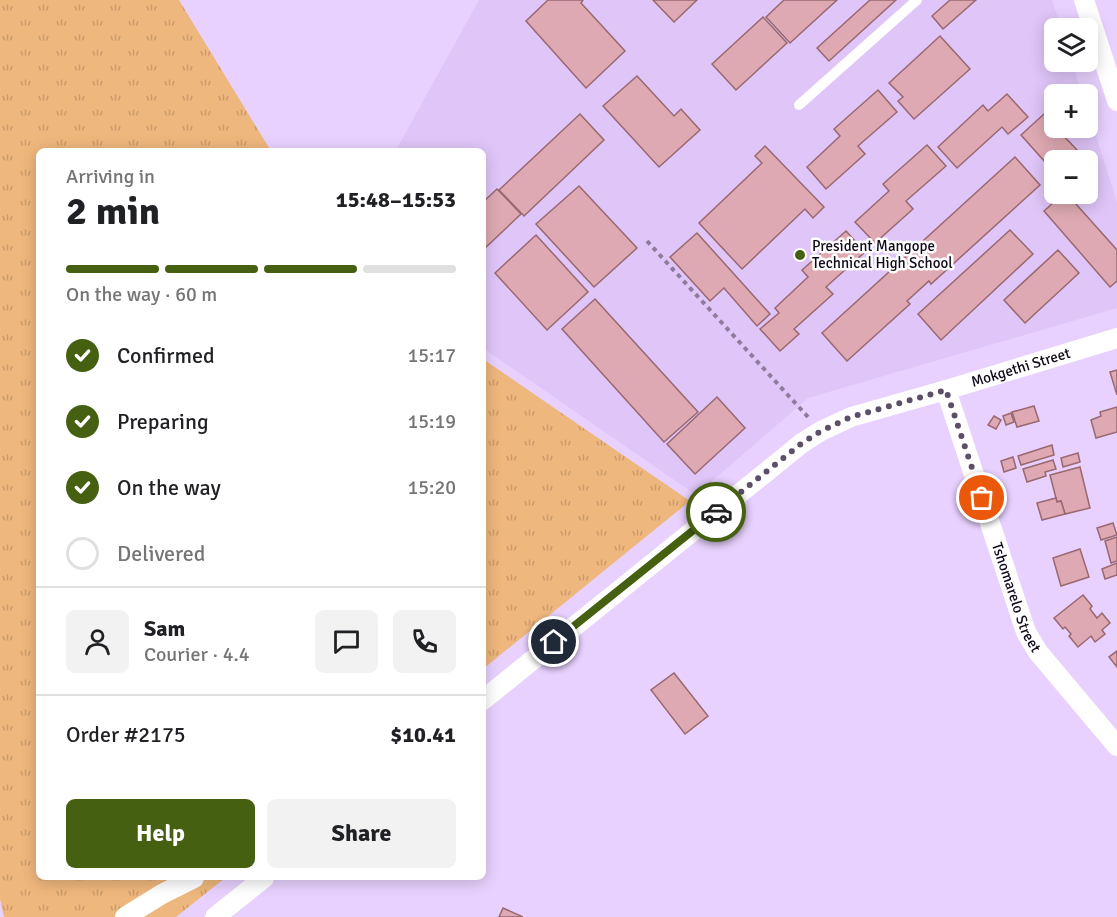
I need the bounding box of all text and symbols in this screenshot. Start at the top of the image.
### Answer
map controls [1044,18,1098,204]
button: layers [1044,18,1098,72]
button: + [1044,84,1098,138]
button: − [1044,150,1098,204]
text: Arriving in [66,164,155,189]
text: 15:48–15:53 [336,186,456,213]
text: 2 min [66,187,160,235]
place label: President Mangope Technical High School [812,237,953,272]
marker: President Mangope Technical High School [793,248,807,262]
text: On the way · 60 m [66,282,217,307]
icon: check [66,339,99,372]
text: Confirmed [117,342,215,369]
text: 15:17 [407,343,456,368]
street label: Mokgethi Street [969,344,1072,391]
icon: check [66,405,99,438]
text: Preparing [117,408,209,435]
text: 15:19 [407,409,456,434]
icon: check [66,471,99,504]
pin [956,472,1007,523]
text: On the way [117,474,221,501]
text: 15:20 [407,475,456,500]
icon: bag [965,481,998,514]
courier [686,482,746,542]
icon: car [700,496,733,529]
text: Delivered [117,540,205,567]
street label: Tshomarelo Street [988,540,1045,655]
button: person [66,610,129,673]
button: chat [315,610,378,673]
button: phone [393,610,456,673]
text: Sam [144,615,185,642]
pin [528,616,579,667]
icon: home [537,625,570,658]
text: Courier · 4.4 [144,642,250,667]
text: Order #2175 [66,721,186,748]
text: $10.41 [390,721,456,748]
button: Help [66,799,255,868]
button: Share [267,799,456,868]

